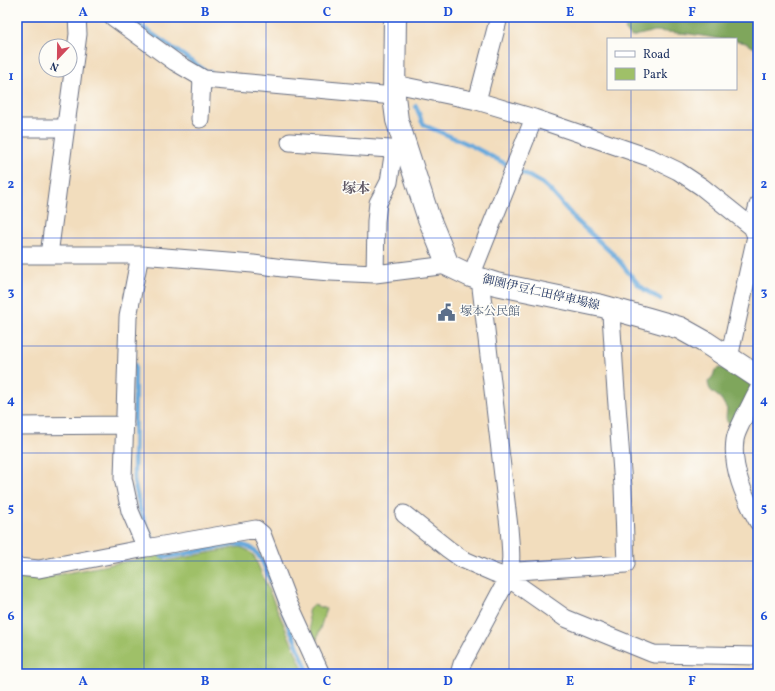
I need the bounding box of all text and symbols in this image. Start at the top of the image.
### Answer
text: A [78,4,88,22]
text: B [201,4,210,22]
text: C [323,4,331,22]
text: D [443,4,453,22]
text: E [566,4,574,22]
text: F [688,4,696,22]
north arrow [38,38,78,78]
legend [607,38,737,90]
text: Road [643,47,670,63]
text: N [48,57,61,74]
text: Park [643,67,668,83]
text: 1 [8,68,14,86]
text: 1 [761,68,767,86]
text: 2 [8,176,15,194]
text: 2 [761,176,768,194]
district label: 塚本 [342,180,370,199]
street label: 御園伊豆仁田停車場線 [481,272,601,314]
text: 3 [8,284,15,302]
text: 3 [761,284,768,302]
public building icon: 塚本公民館 [437,302,457,322]
place label: 塚本公民館 [460,304,520,320]
text: 4 [7,392,15,410]
text: 4 [760,392,768,410]
text: 5 [8,500,14,518]
text: 5 [761,500,767,518]
text: 6 [7,608,15,626]
text: 6 [760,608,768,626]
text: A [78,673,88,691]
text: B [201,673,210,691]
text: C [323,673,331,691]
text: D [443,673,453,691]
text: E [566,673,574,691]
text: F [688,673,696,691]

